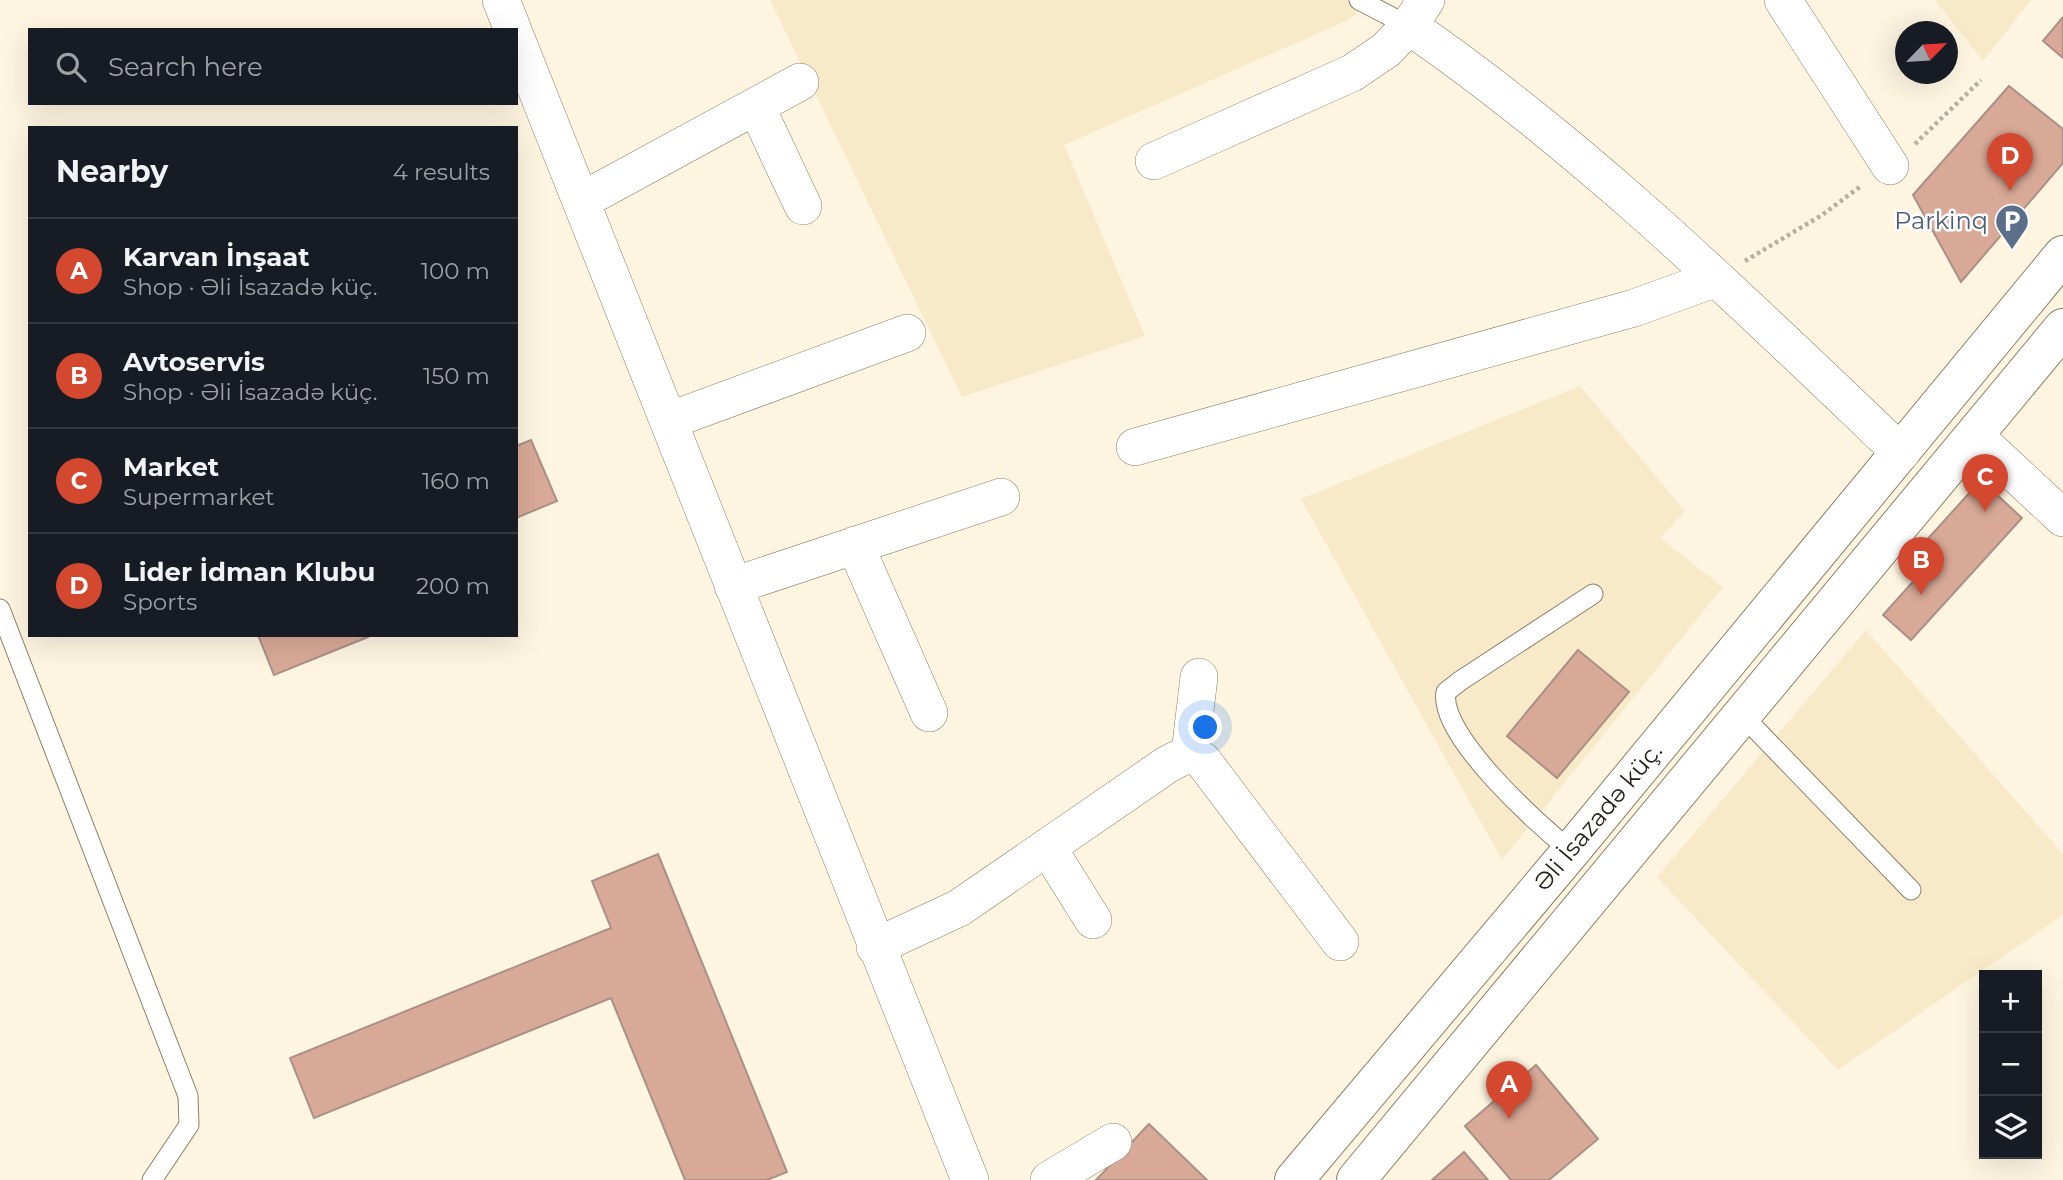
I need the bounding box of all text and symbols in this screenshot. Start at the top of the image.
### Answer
north arrow [1895,21,1958,84]
search box [28,28,518,105]
icon: search [52,48,90,86]
text: Search here [108,51,263,83]
pin: D [1987,133,2033,191]
text: Nearby [56,153,168,190]
text: 4 results [393,158,490,186]
parking icon: Parkinq [1993,202,2031,251]
place label: Parkinq [1894,206,1988,235]
text: Karvan İnşaat [123,241,310,273]
text: A [70,257,88,285]
text: 100 m [421,257,490,285]
text: Shop · Əli İsazadə küç. [123,273,378,301]
text: Avtoservis [123,346,265,378]
text: B [70,362,88,390]
text: 150 m [423,362,490,390]
text: Shop · Əli İsazadə küç. [123,378,378,406]
text: Market [123,451,219,483]
pin: C [1962,454,2008,512]
text: C [71,467,87,495]
text: 160 m [422,467,490,495]
text: Supermarket [123,483,275,511]
pin: B [1898,537,1944,595]
text: Lider İdman Klubu [123,556,375,588]
text: D [70,572,89,600]
text: 200 m [416,572,490,600]
text: Sports [123,588,197,616]
your location [1188,710,1222,744]
street label: Əli İsazadə küç. [1527,737,1668,897]
map controls [1979,970,2042,1159]
button: + [1979,970,2042,1033]
button: − [1979,1033,2042,1096]
pin: A [1486,1061,1532,1119]
button: layers [1979,1096,2042,1159]

